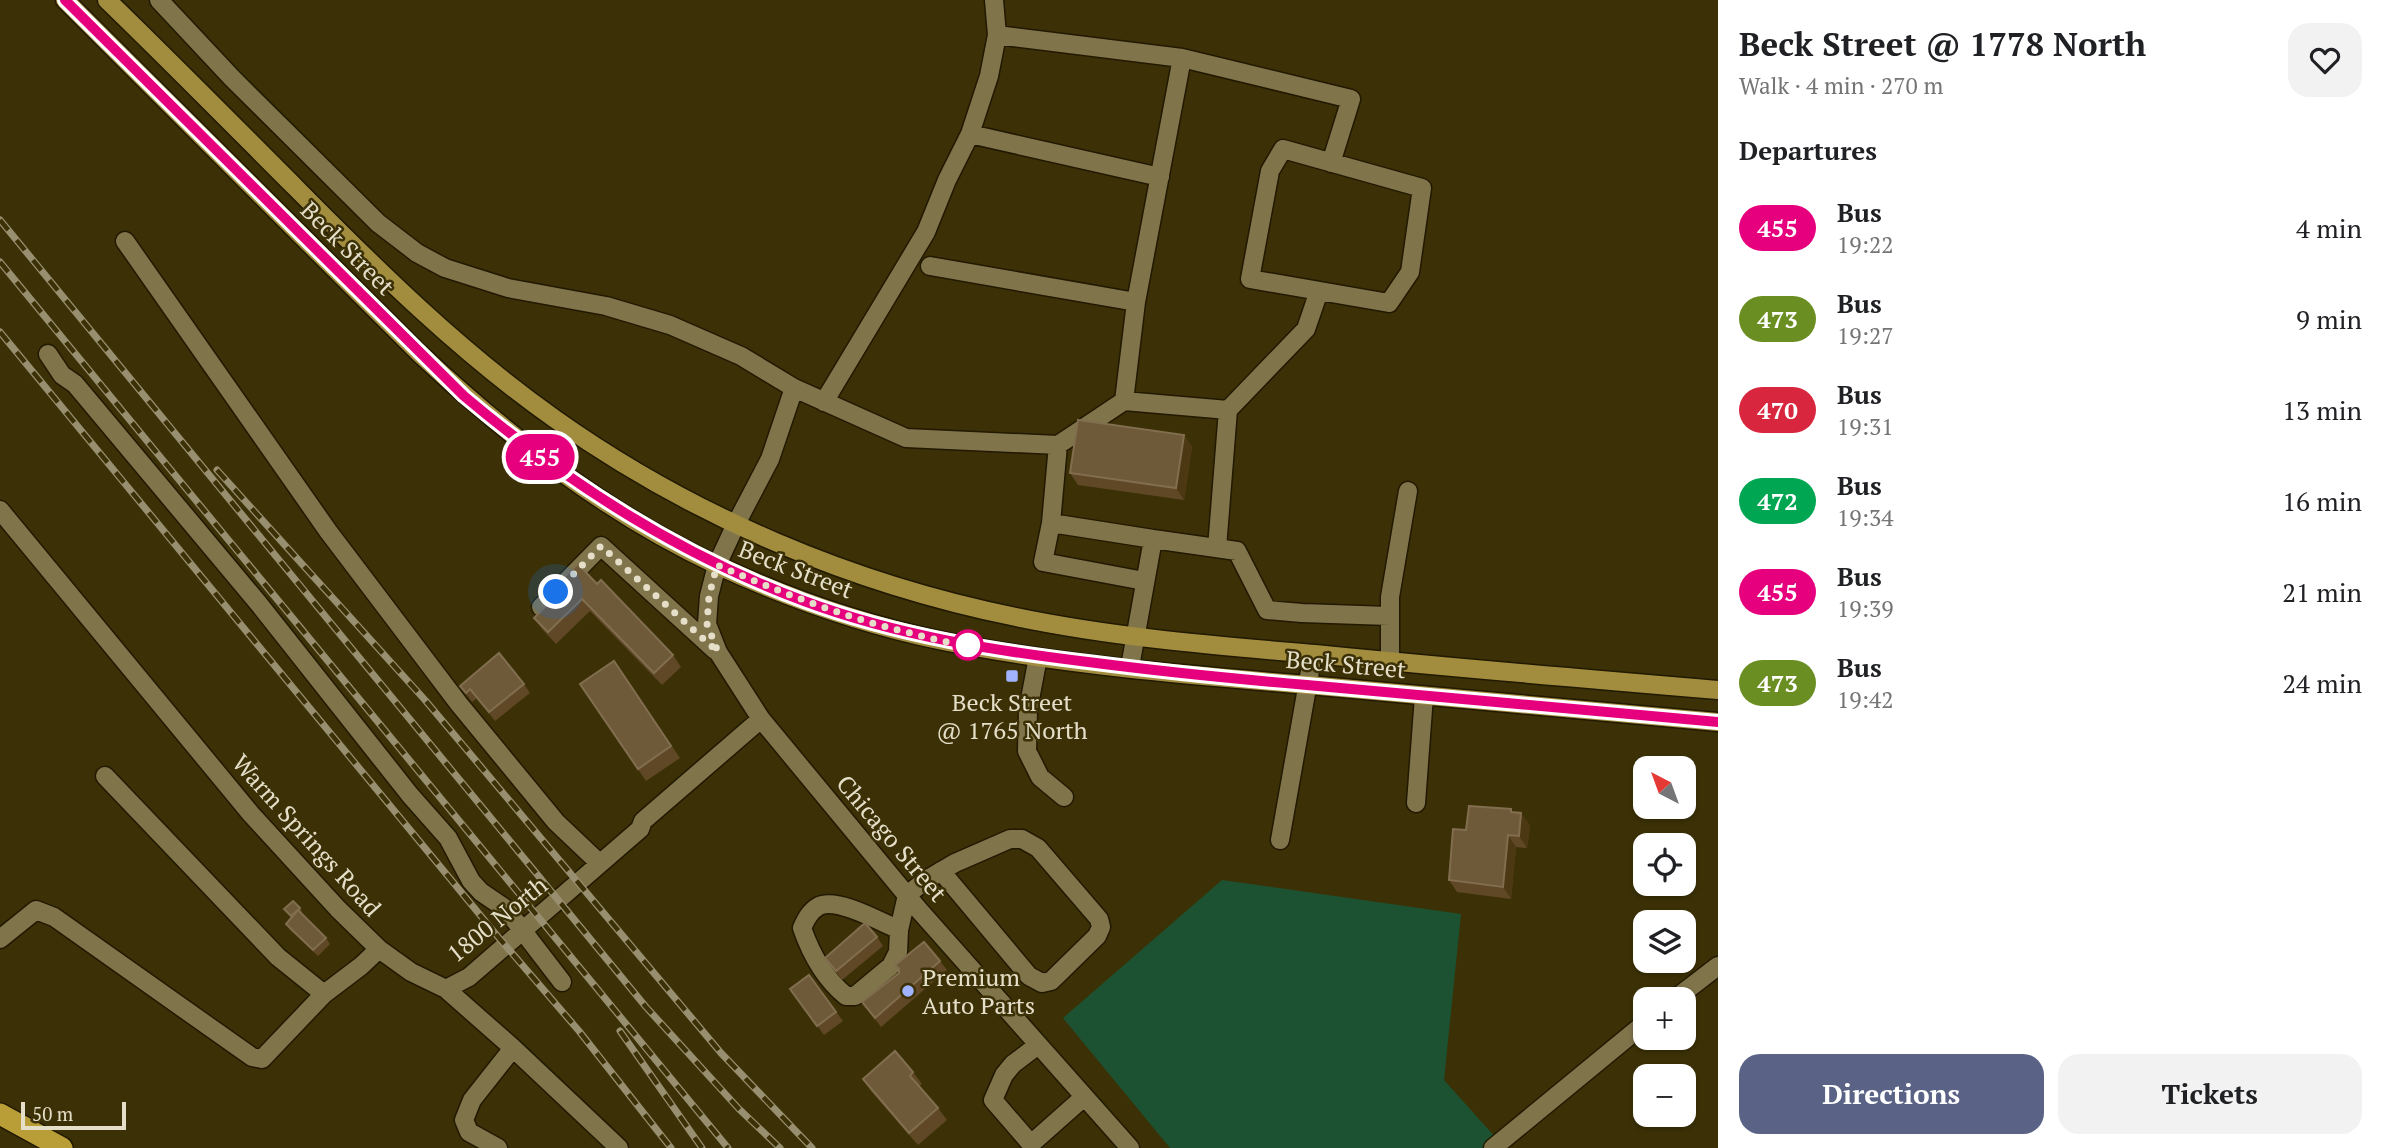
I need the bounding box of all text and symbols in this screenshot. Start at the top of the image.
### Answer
text: Beck Street @ 1778 North [1739,22,2146,65]
button: heart [2288,23,2362,97]
text: Walk · 4 min · 270 m [1739,70,1943,101]
text: Departures [1739,133,1877,167]
street label: Beck Street [294,194,402,302]
text: Bus [1837,195,1882,229]
text: 4 min [2296,211,2362,245]
text: 455 [1757,212,1798,244]
text: 19:22 [1837,229,1894,260]
text: Bus [1837,286,1882,320]
text: 9 min [2296,302,2362,336]
text: 473 [1757,303,1798,335]
text: 19:27 [1837,320,1894,351]
text: Bus [1837,377,1882,411]
text: 13 min [2282,393,2362,427]
text: 470 [1757,394,1798,426]
text: 19:31 [1837,411,1894,442]
line badge: 455 [500,434,580,480]
text: 455 [520,441,560,473]
text: Bus [1837,468,1882,502]
text: 16 min [2282,484,2362,518]
text: 472 [1757,485,1798,517]
text: 19:34 [1837,502,1894,533]
street label: Beck Street [734,533,858,606]
text: Bus [1837,559,1882,593]
your location [538,574,573,609]
text: 21 min [2282,575,2362,609]
text: 455 [1757,576,1798,608]
text: 19:39 [1837,593,1894,624]
unlabelled marker [953,630,983,660]
street label: Beck Street [1285,643,1407,685]
text: Bus [1837,650,1882,684]
text: 24 min [2282,666,2362,700]
text: 473 [1757,667,1798,699]
marker: Beck Street @ 1765 North [1004,668,1020,684]
text: 19:42 [1837,684,1894,715]
place label: Beck Street @ 1765 North [936,686,1088,746]
street label: Warm Springs Road [225,747,389,923]
north arrow [1633,756,1696,819]
map controls [1633,756,1696,1127]
street label: Chicago Street [830,768,954,908]
button: locate [1633,833,1696,896]
street label: 1800 North [440,869,554,969]
button: layers [1633,910,1696,973]
place label: Premium Auto Parts [922,961,1035,1021]
marker: Premium Auto Parts [900,983,916,999]
button: + [1633,987,1696,1050]
button: Directions [1739,1054,2044,1134]
button: Tickets [2058,1054,2362,1134]
button: − [1633,1064,1696,1127]
scale bar [21,1099,126,1131]
text: 50 m [32,1101,73,1126]

